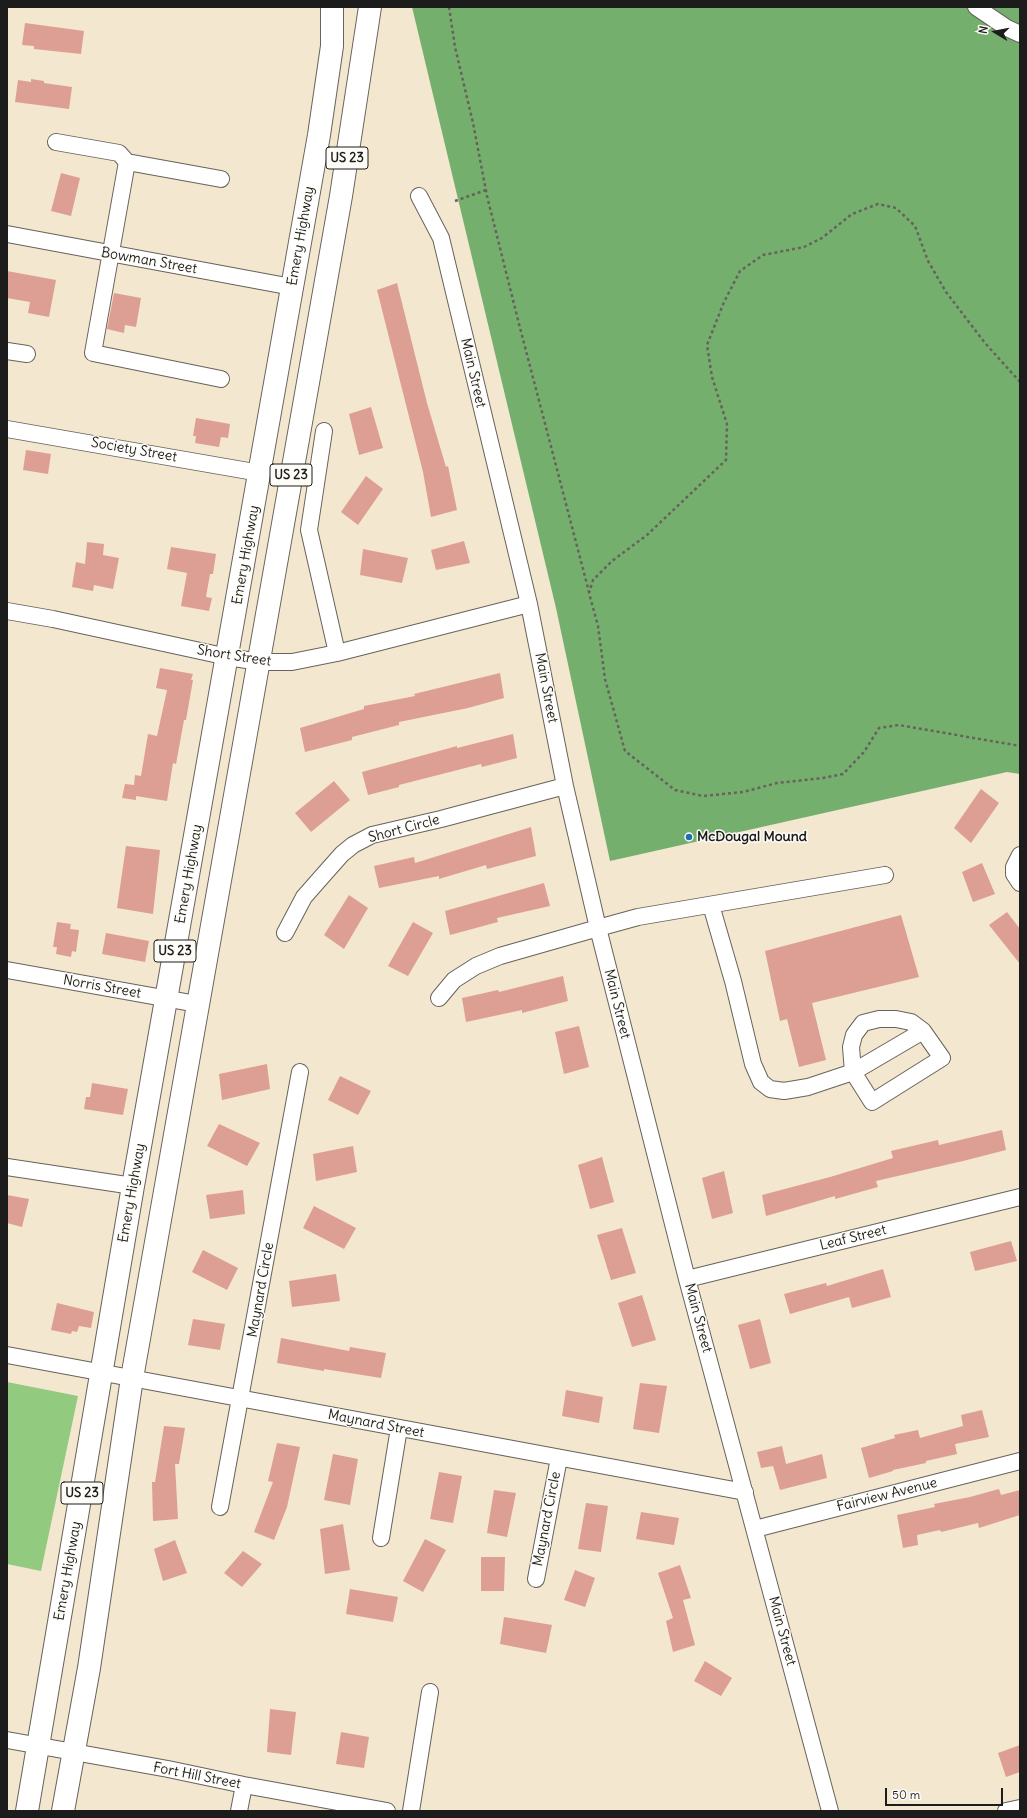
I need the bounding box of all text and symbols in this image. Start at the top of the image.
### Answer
north arrow [975,12,1015,52]
text: N [976,25,991,35]
road number: US 23 [326,147,368,169]
street label: Emery Highway [284,185,318,287]
street label: Bowman Street [100,244,198,278]
street label: Main Street [457,336,489,410]
street label: Society Street [90,434,178,466]
road number: US 23 [270,464,312,486]
street label: Emery Highway [229,504,263,606]
street label: Short Street [196,642,272,670]
street label: Main Street [531,651,561,725]
street label: Short Circle [366,811,442,847]
street label: Emery Highway [172,823,206,925]
place label: McDougal Mound [697,829,807,845]
marker: McDougal Mound [684,832,694,842]
road number: US 23 [154,940,196,962]
street label: Main Street [600,967,634,1041]
street label: Norris Street [62,972,142,1002]
street label: Emery Highway [115,1142,149,1244]
street label: Leaf Street [818,1222,888,1254]
street label: Maynard Circle [244,1241,278,1339]
street label: Main Street [681,1281,715,1355]
street label: Maynard Street [326,1406,426,1442]
street label: Maynard Circle [530,1470,564,1568]
street label: Fairview Avenue [835,1474,939,1516]
road number: US 23 [61,1482,103,1504]
street label: Emery Highway [51,1520,85,1622]
street label: Main Street [765,1594,799,1668]
street label: Fort Hill Street [152,1759,242,1793]
scale bar [887,1780,1005,1806]
text: 50 m [892,1787,920,1802]

